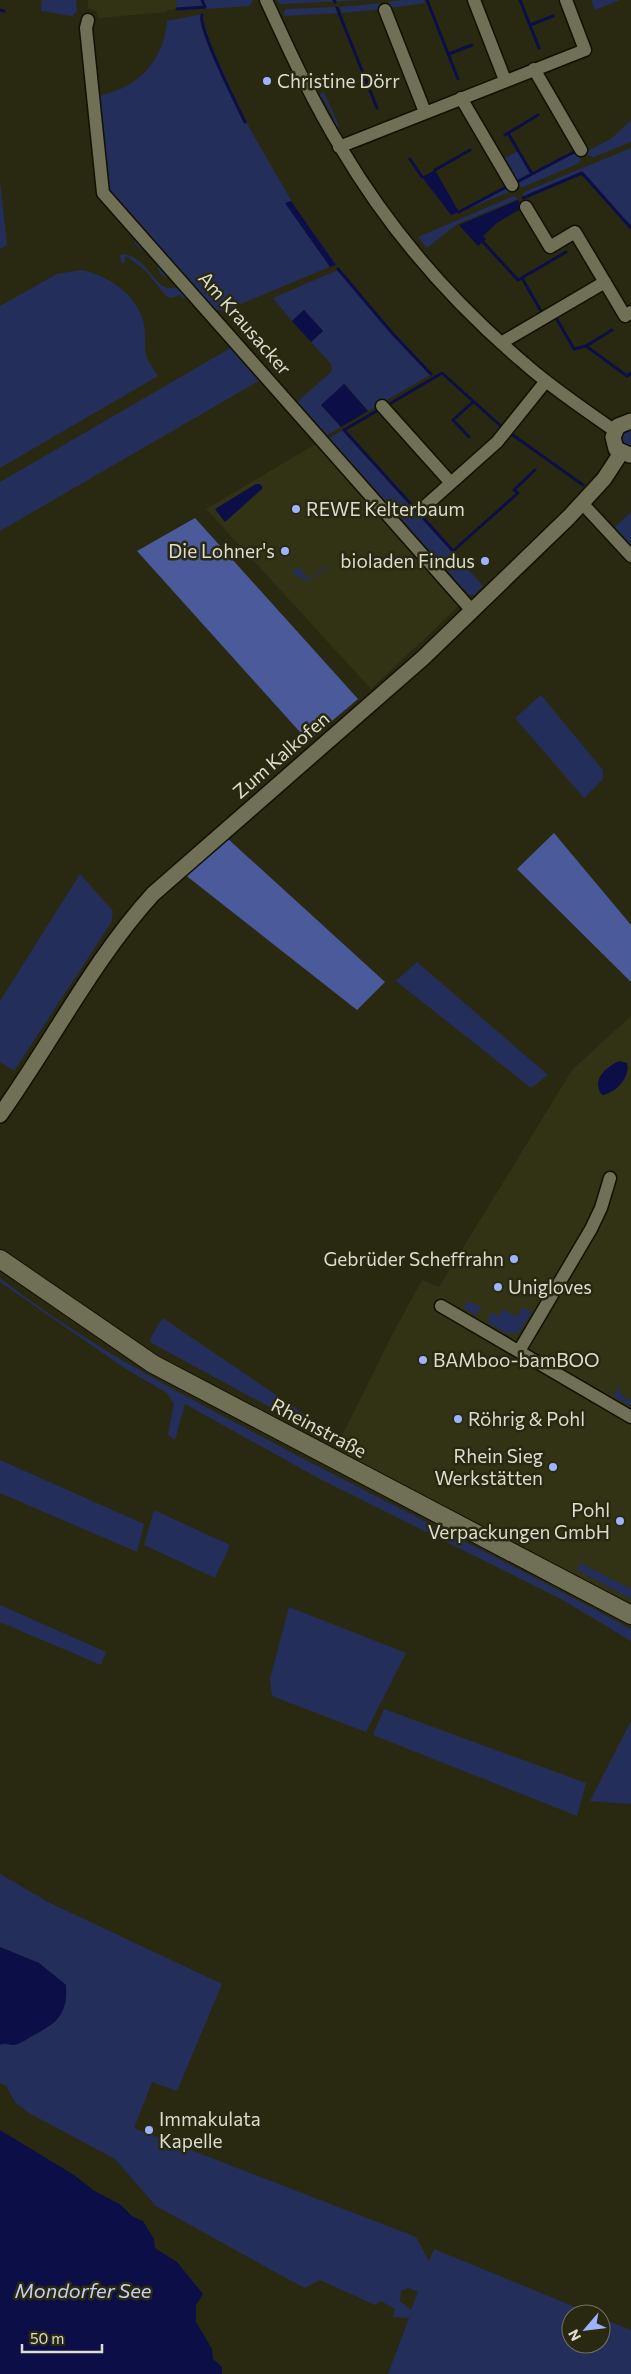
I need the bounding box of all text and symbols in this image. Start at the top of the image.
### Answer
place label: Christine Dörr [277,69,400,92]
marker: Christine Dörr [261,75,273,87]
street label: Am Krausacker [194,266,297,379]
place label: REWE Kelterbaum [306,497,465,520]
marker: REWE Kelterbaum [290,503,302,515]
place label: Die Lohner's [168,539,275,562]
marker: Die Lohner's [279,545,291,557]
place label: bioladen Findus [340,549,475,572]
marker: bioladen Findus [479,555,491,567]
street label: Zum Kalkofen [228,707,334,803]
place label: Gebrüder Scheffrahn [323,1247,504,1270]
marker: Gebrüder Scheffrahn [508,1253,520,1265]
place label: Unigloves [508,1275,592,1298]
marker: Unigloves [492,1281,504,1293]
place label: BAMboo-bamBOO [433,1348,600,1371]
marker: BAMboo-bamBOO [417,1354,429,1366]
street label: Rheinstraße [268,1393,371,1462]
place label: Röhrig & Pohl [468,1407,585,1430]
marker: Röhrig & Pohl [452,1413,464,1425]
place label: Rhein Sieg Werkstätten [434,1444,543,1489]
marker: Rhein Sieg Werkstätten [547,1461,559,1473]
place label: Pohl Verpackungen GmbH [428,1498,610,1543]
marker: Pohl Verpackungen GmbH [614,1515,626,1527]
place label: Immakulata Kapelle [159,2107,261,2152]
marker: Immakulata Kapelle [143,2124,155,2136]
water label: Mondorfer See [15,2278,152,2302]
north arrow [561,2304,611,2354]
scale bar [22,2322,102,2354]
text: N [564,2327,584,2344]
text: 50 m [30,2329,64,2347]

